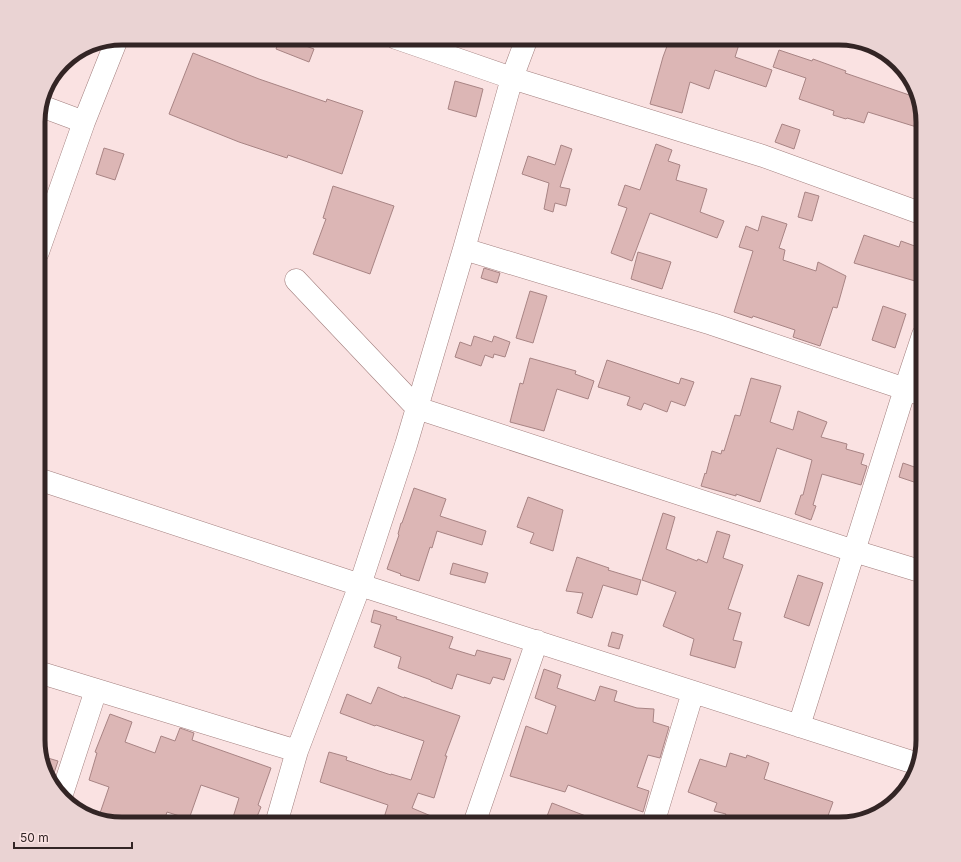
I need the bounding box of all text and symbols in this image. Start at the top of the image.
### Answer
scale bar [14,824,132,850]
text: 50 m [20,830,49,845]

